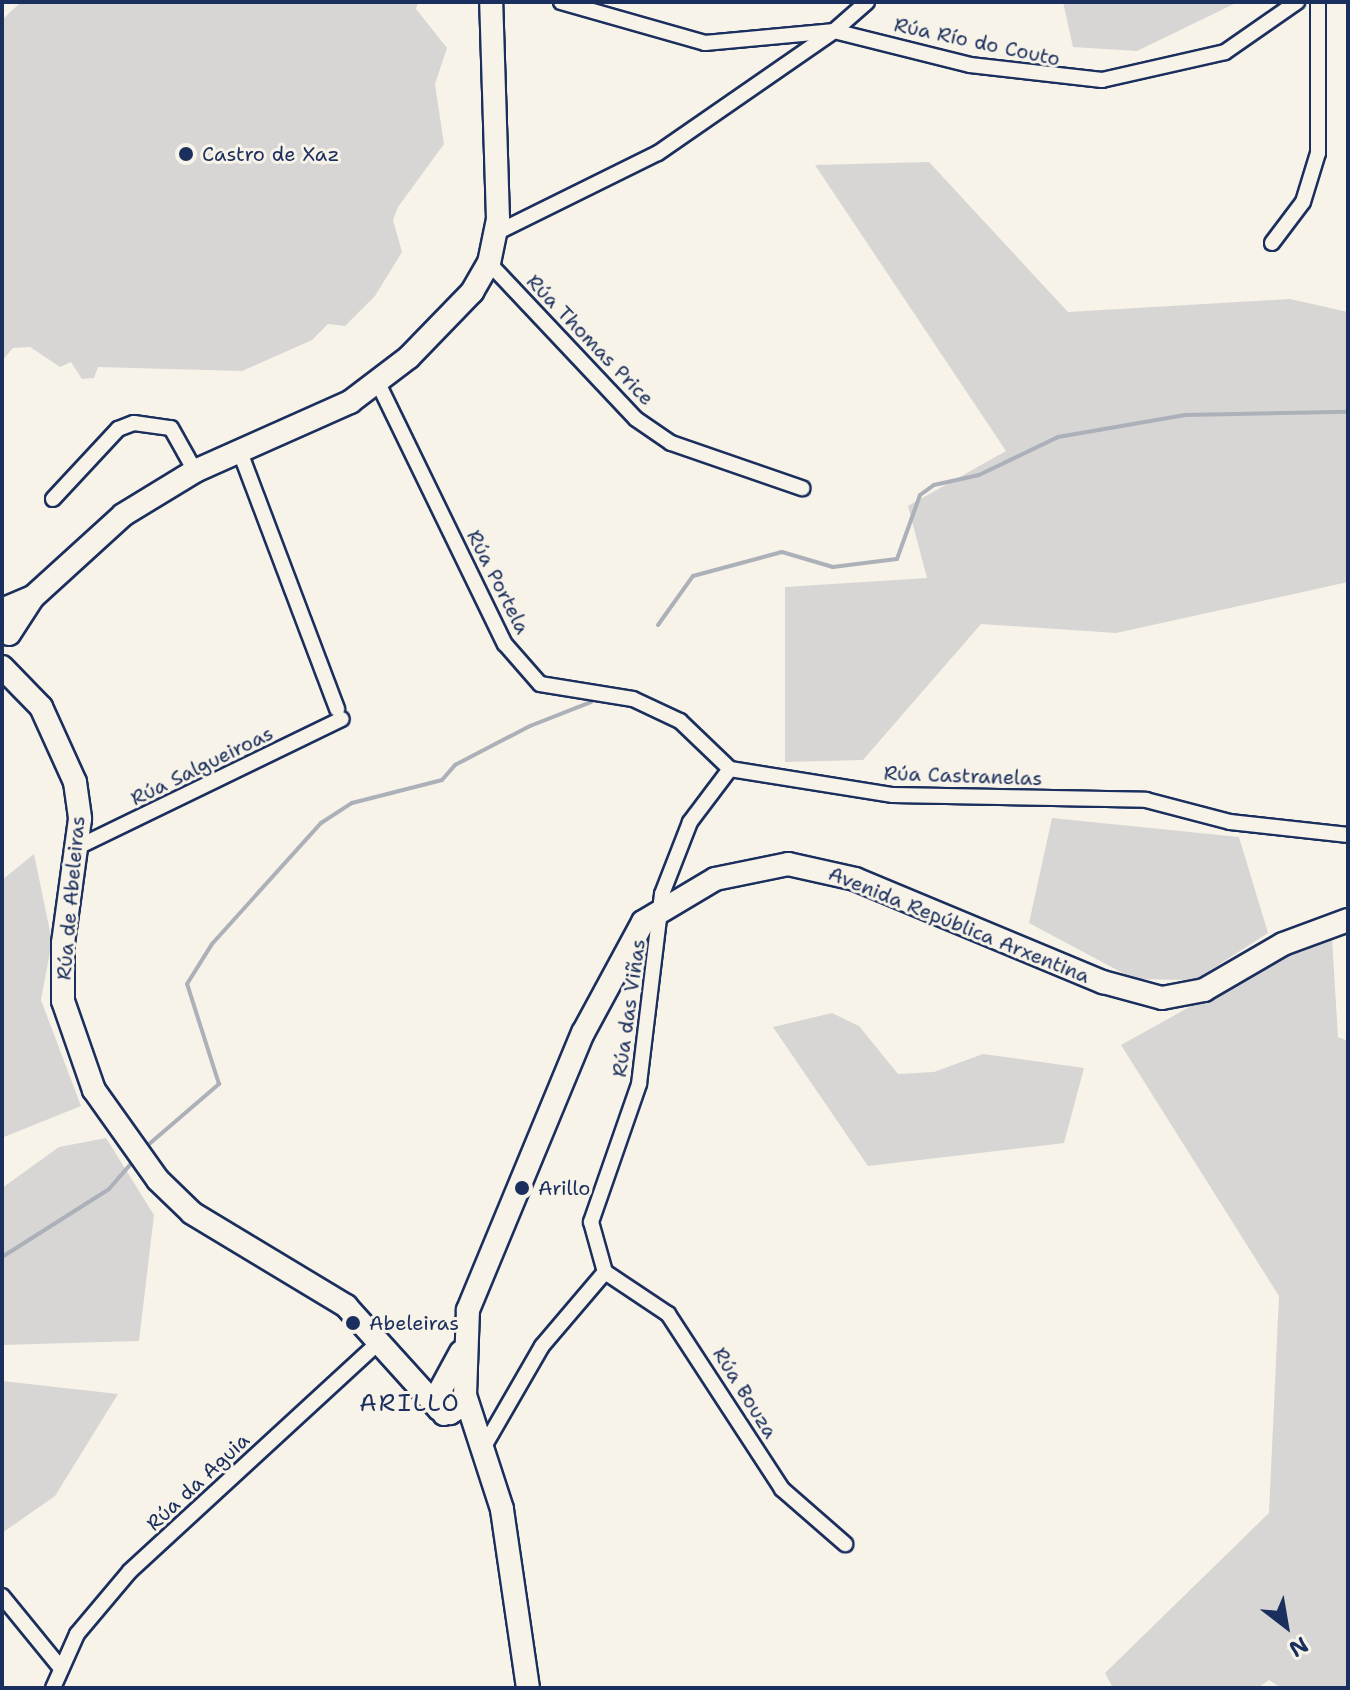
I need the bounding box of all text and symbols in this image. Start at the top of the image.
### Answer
street label: Rúa Río do Couto [892,13,1062,71]
place label: Castro de Xaz [202,142,339,166]
marker: Castro de Xaz [177,145,195,163]
street label: Rúa Thomas Price [521,270,659,410]
street label: Rúa Portela [462,526,534,638]
street label: Rúa Salgueiroas [127,721,277,811]
street label: Rúa Castranelas [883,761,1043,791]
street label: Rúa de Abeleiras [52,815,90,981]
street label: Avenida República Arxentina [825,861,1093,989]
street label: Rúa das Viñas [607,937,651,1079]
place label: Arillo [538,1176,590,1200]
marker: Arillo [513,1179,531,1197]
place label: Abeleiras [369,1311,459,1335]
marker: Abeleiras [344,1314,362,1332]
street label: Rúa Bouza [708,1343,782,1443]
district label: ARILLO [359,1390,461,1418]
street label: Rúa da Aguia [142,1428,254,1536]
north arrow [1246,1586,1326,1666]
text: N [1284,1630,1314,1664]

